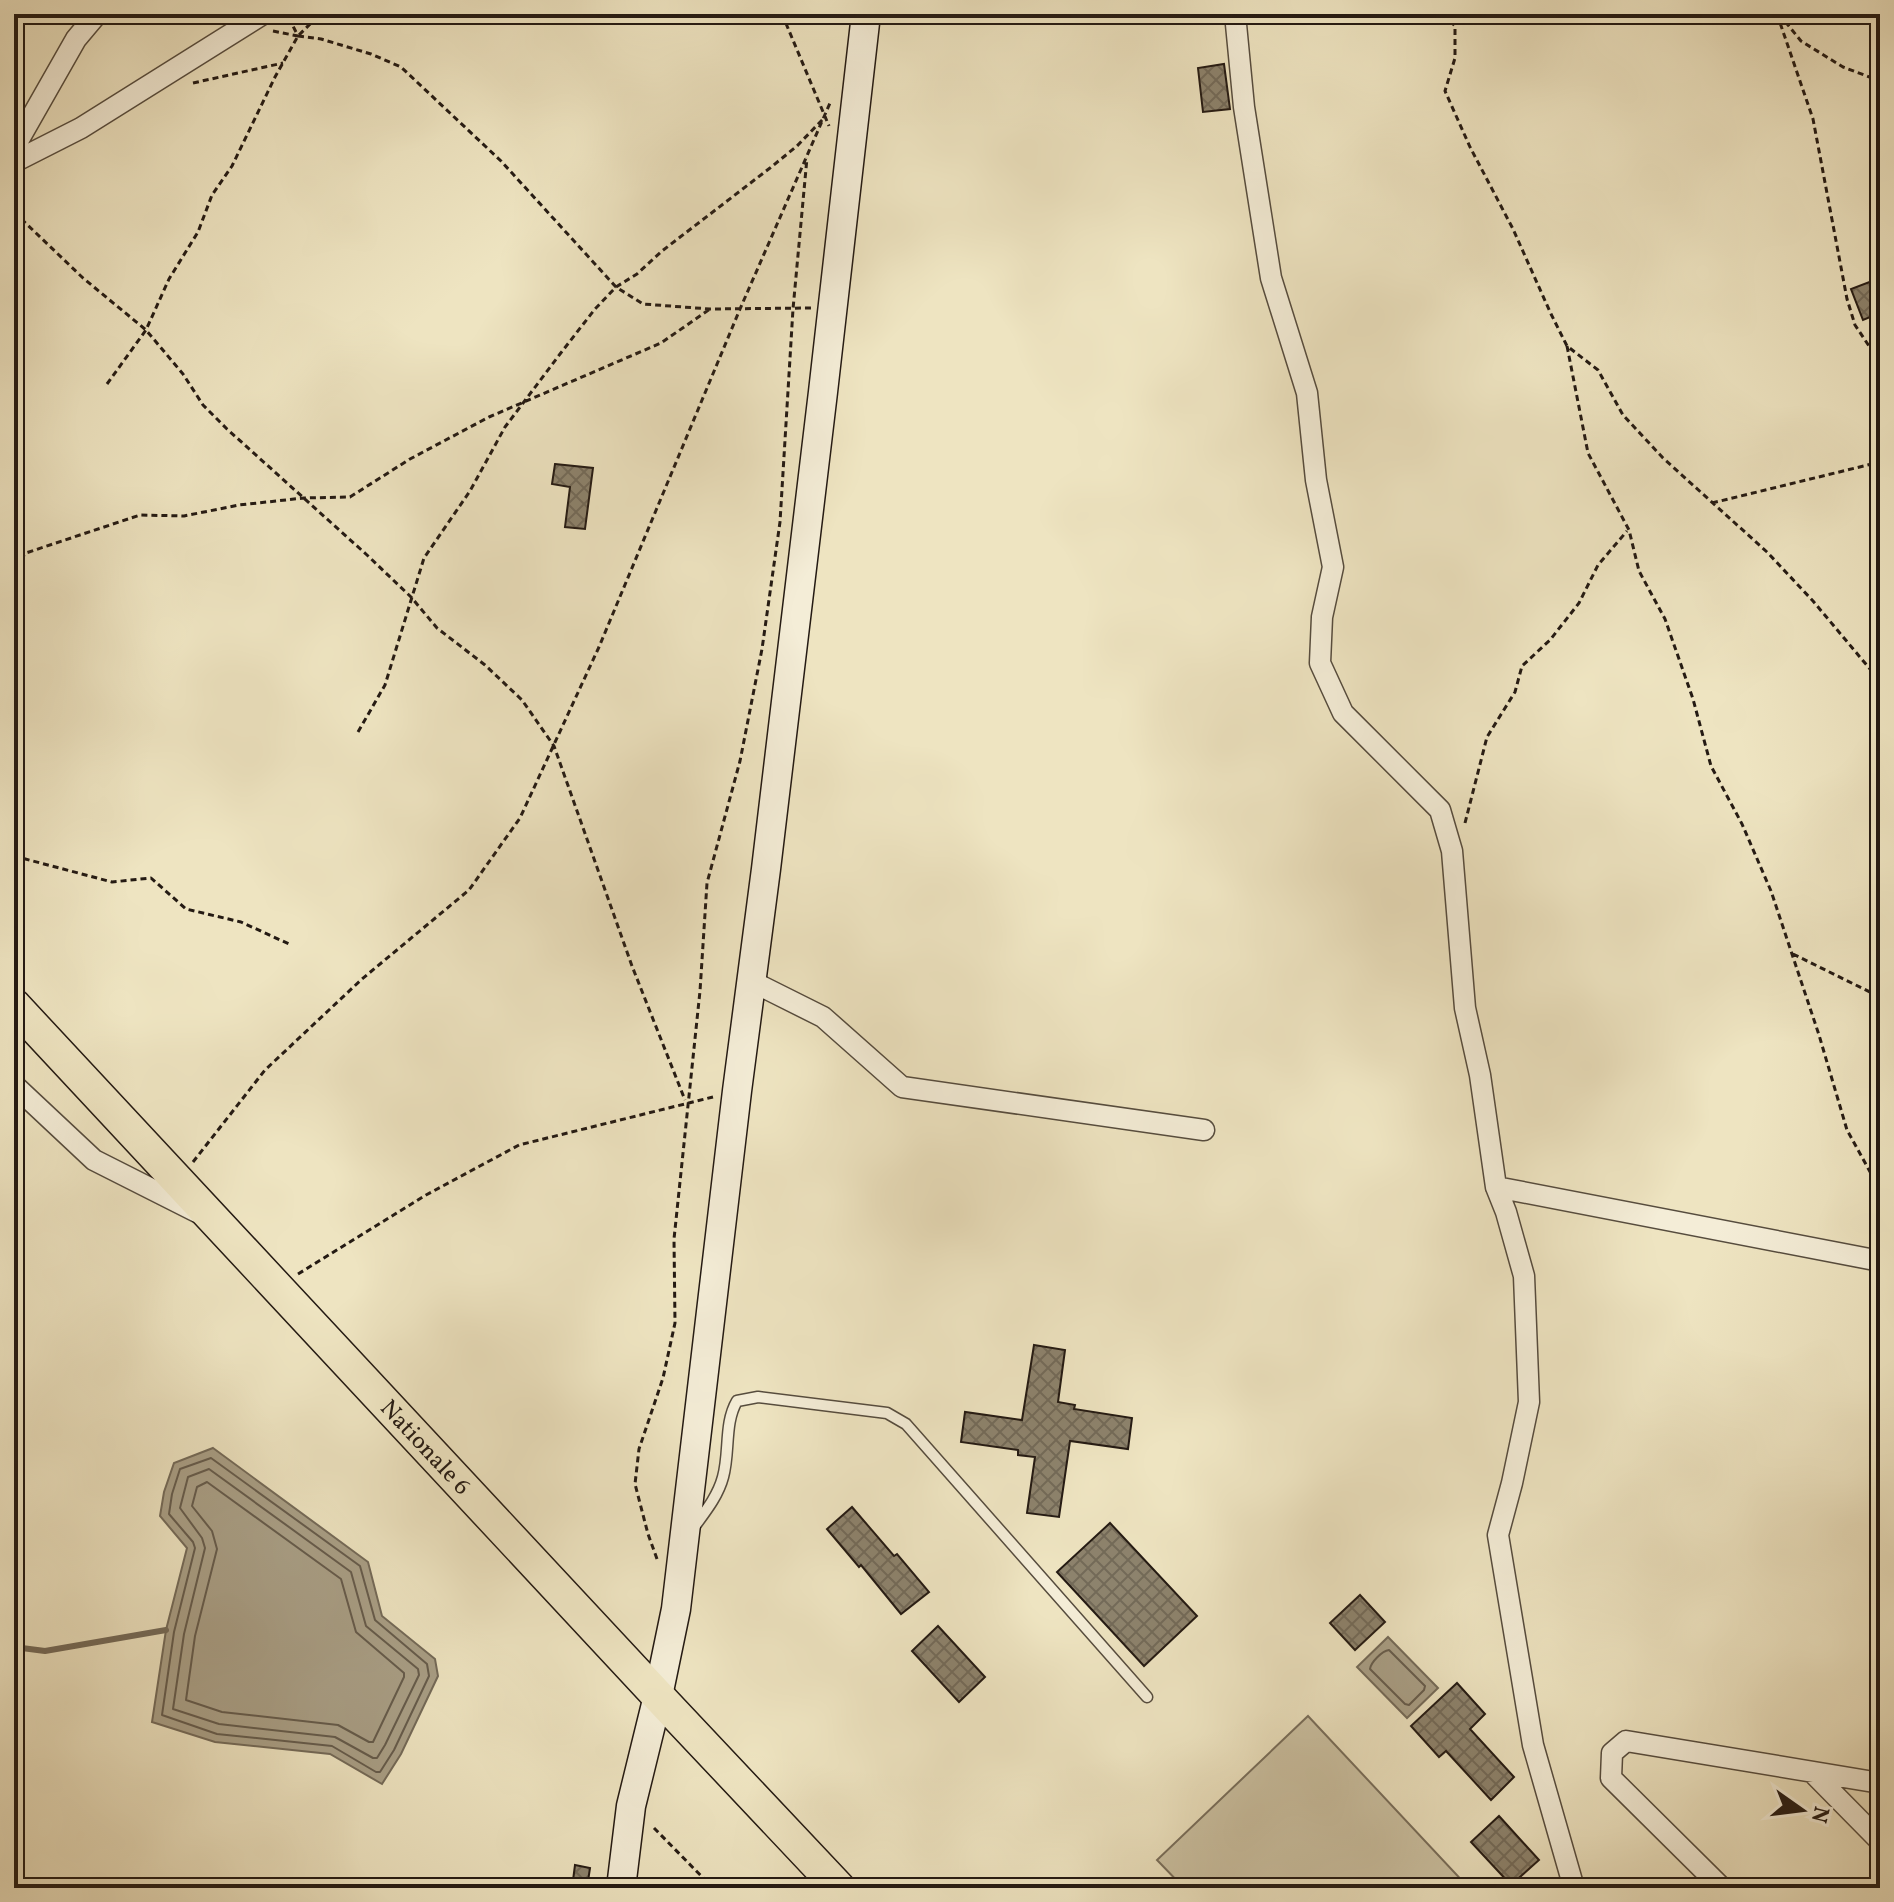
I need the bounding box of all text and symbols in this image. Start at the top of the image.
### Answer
street label: Nationale 6 [371,1393,478,1504]
north arrow [1762,1770,1842,1850]
text: N [1802,1803,1836,1826]

